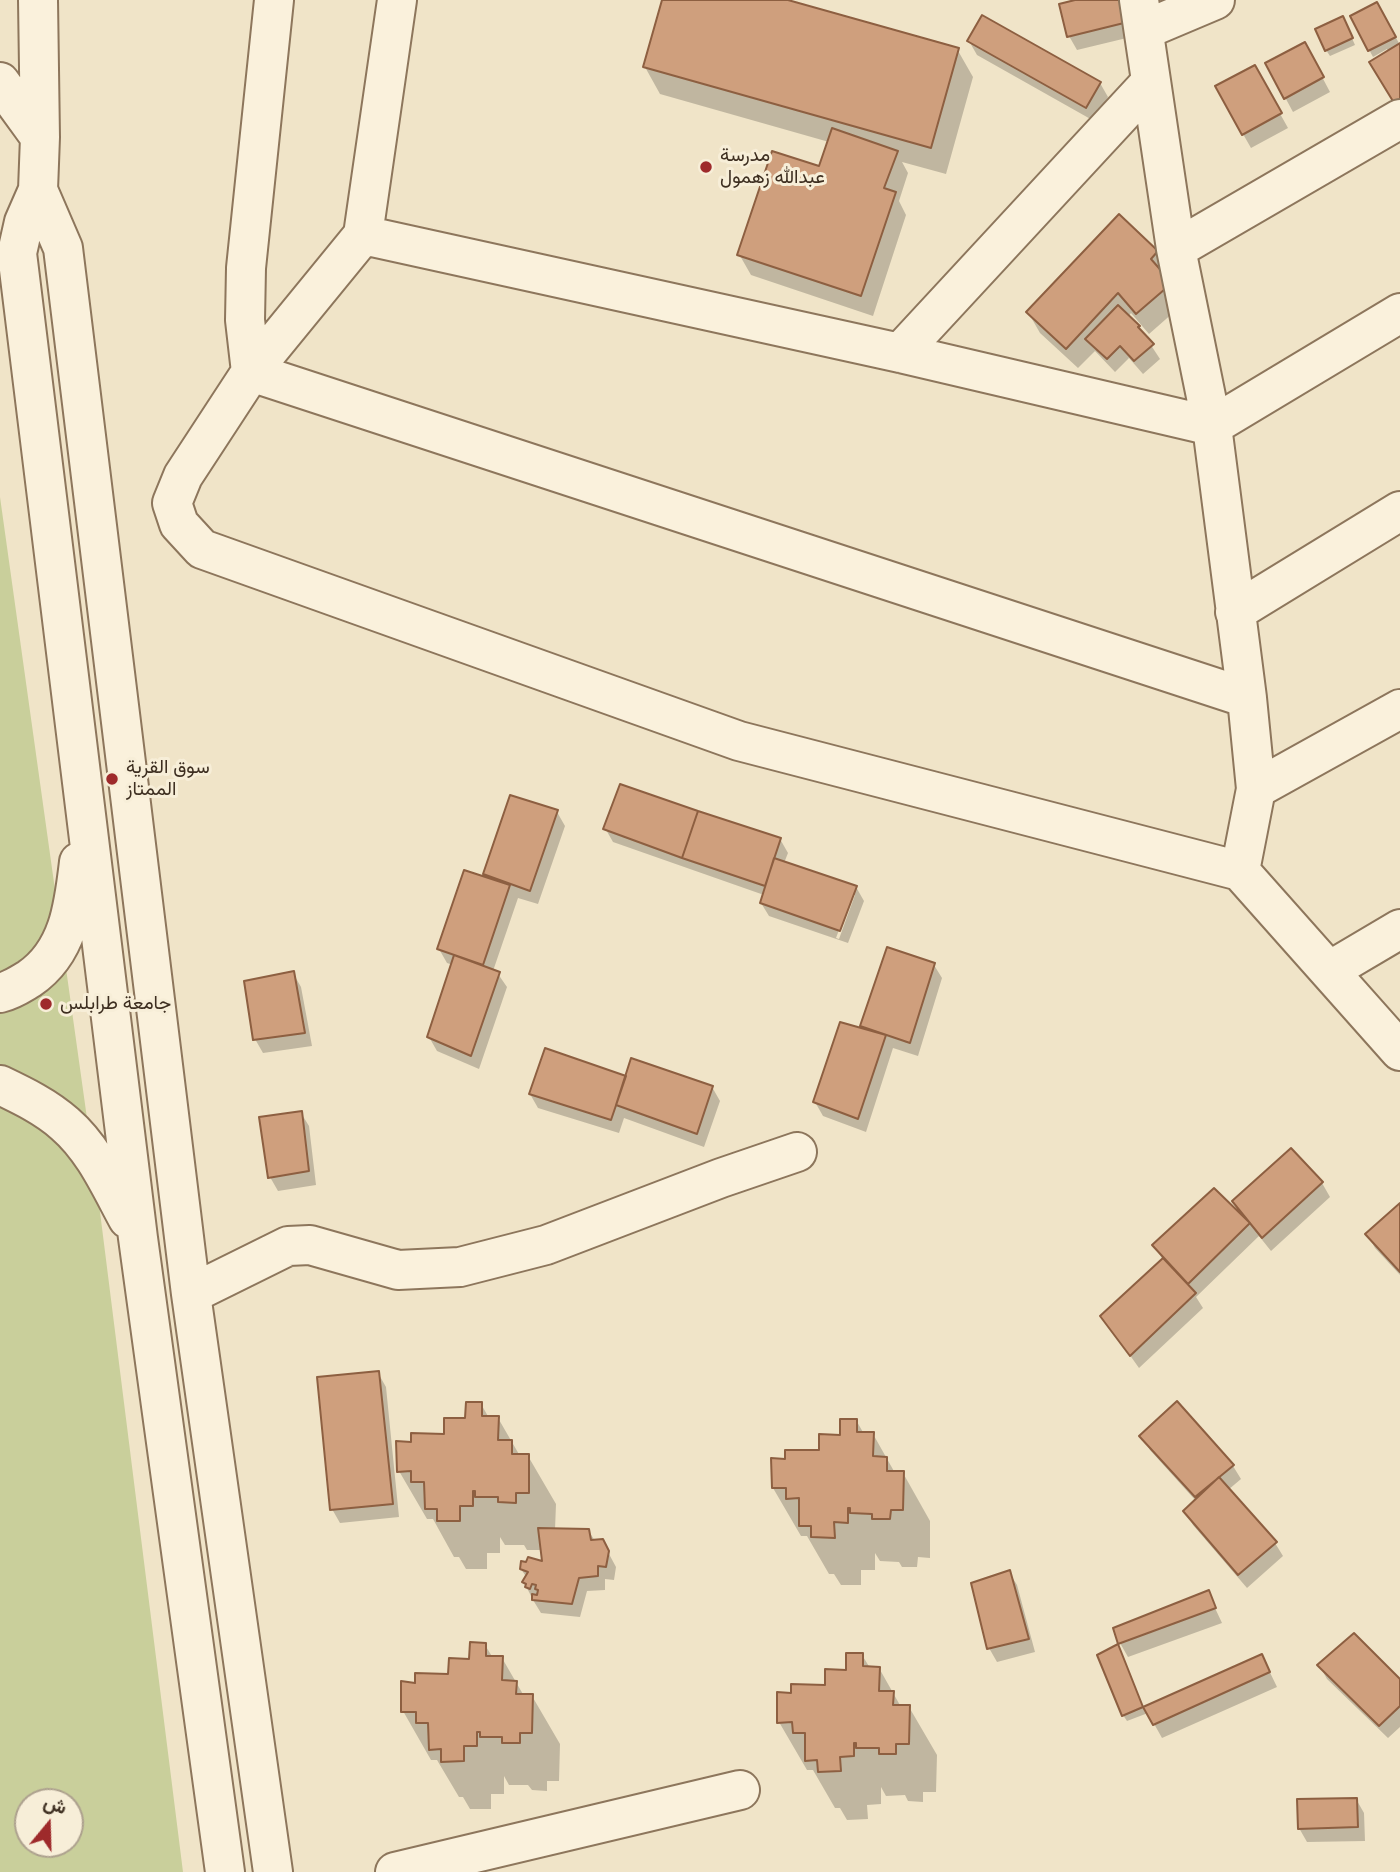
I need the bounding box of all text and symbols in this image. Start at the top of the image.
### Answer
place label: مدرسة عبدالله زهمول [720,145,825,189]
marker: مدرسة عبدالله زهمول [698,159,714,175]
place label: سوق القرية الممتاز [126,757,210,801]
marker: سوق القرية الممتاز [104,771,120,787]
place label: جامعة طرابلس [60,993,171,1015]
marker: جامعة طرابلس [38,996,54,1012]
north arrow [14,1788,84,1858]
text: ش [41,1791,70,1818]

